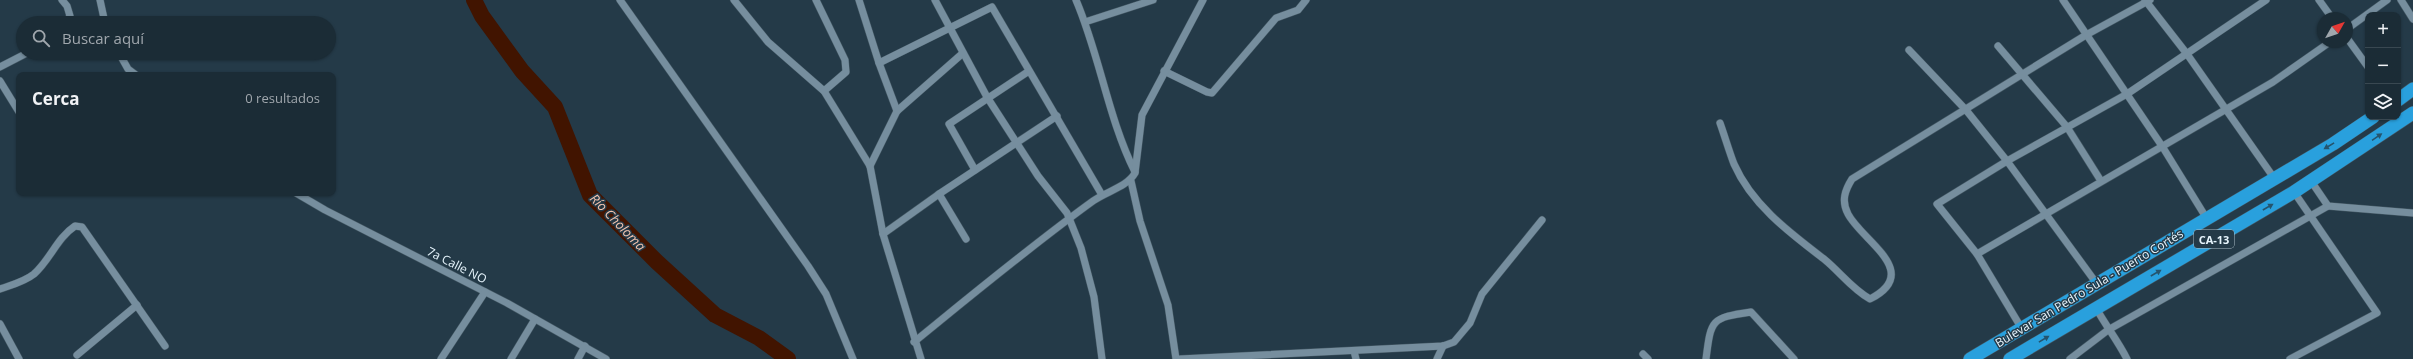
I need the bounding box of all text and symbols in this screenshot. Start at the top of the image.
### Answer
north arrow [2317,12,2353,48]
map controls [2365,12,2401,120]
button: + [2365,12,2401,48]
search box [16,16,336,60]
icon: search [30,27,52,49]
text: Buscar aquí [62,28,144,48]
button: − [2365,48,2401,84]
button: layers [2365,84,2401,120]
text: Cerca [32,87,80,110]
text: 0 resultados [245,89,320,107]
one-way arrow [2372,133,2383,141]
one-way arrow [2323,143,2335,150]
water label: Río Choloma [586,189,650,255]
one-way arrow [2262,204,2274,211]
street label: Bulevar San Pedro Sula - Puerto Cortés [1992,225,2187,351]
road number: CA-13 [2194,230,2234,248]
street label: 7a Calle NO [424,243,490,287]
one-way arrow [2150,270,2162,277]
one-way arrow [2038,336,2050,343]

